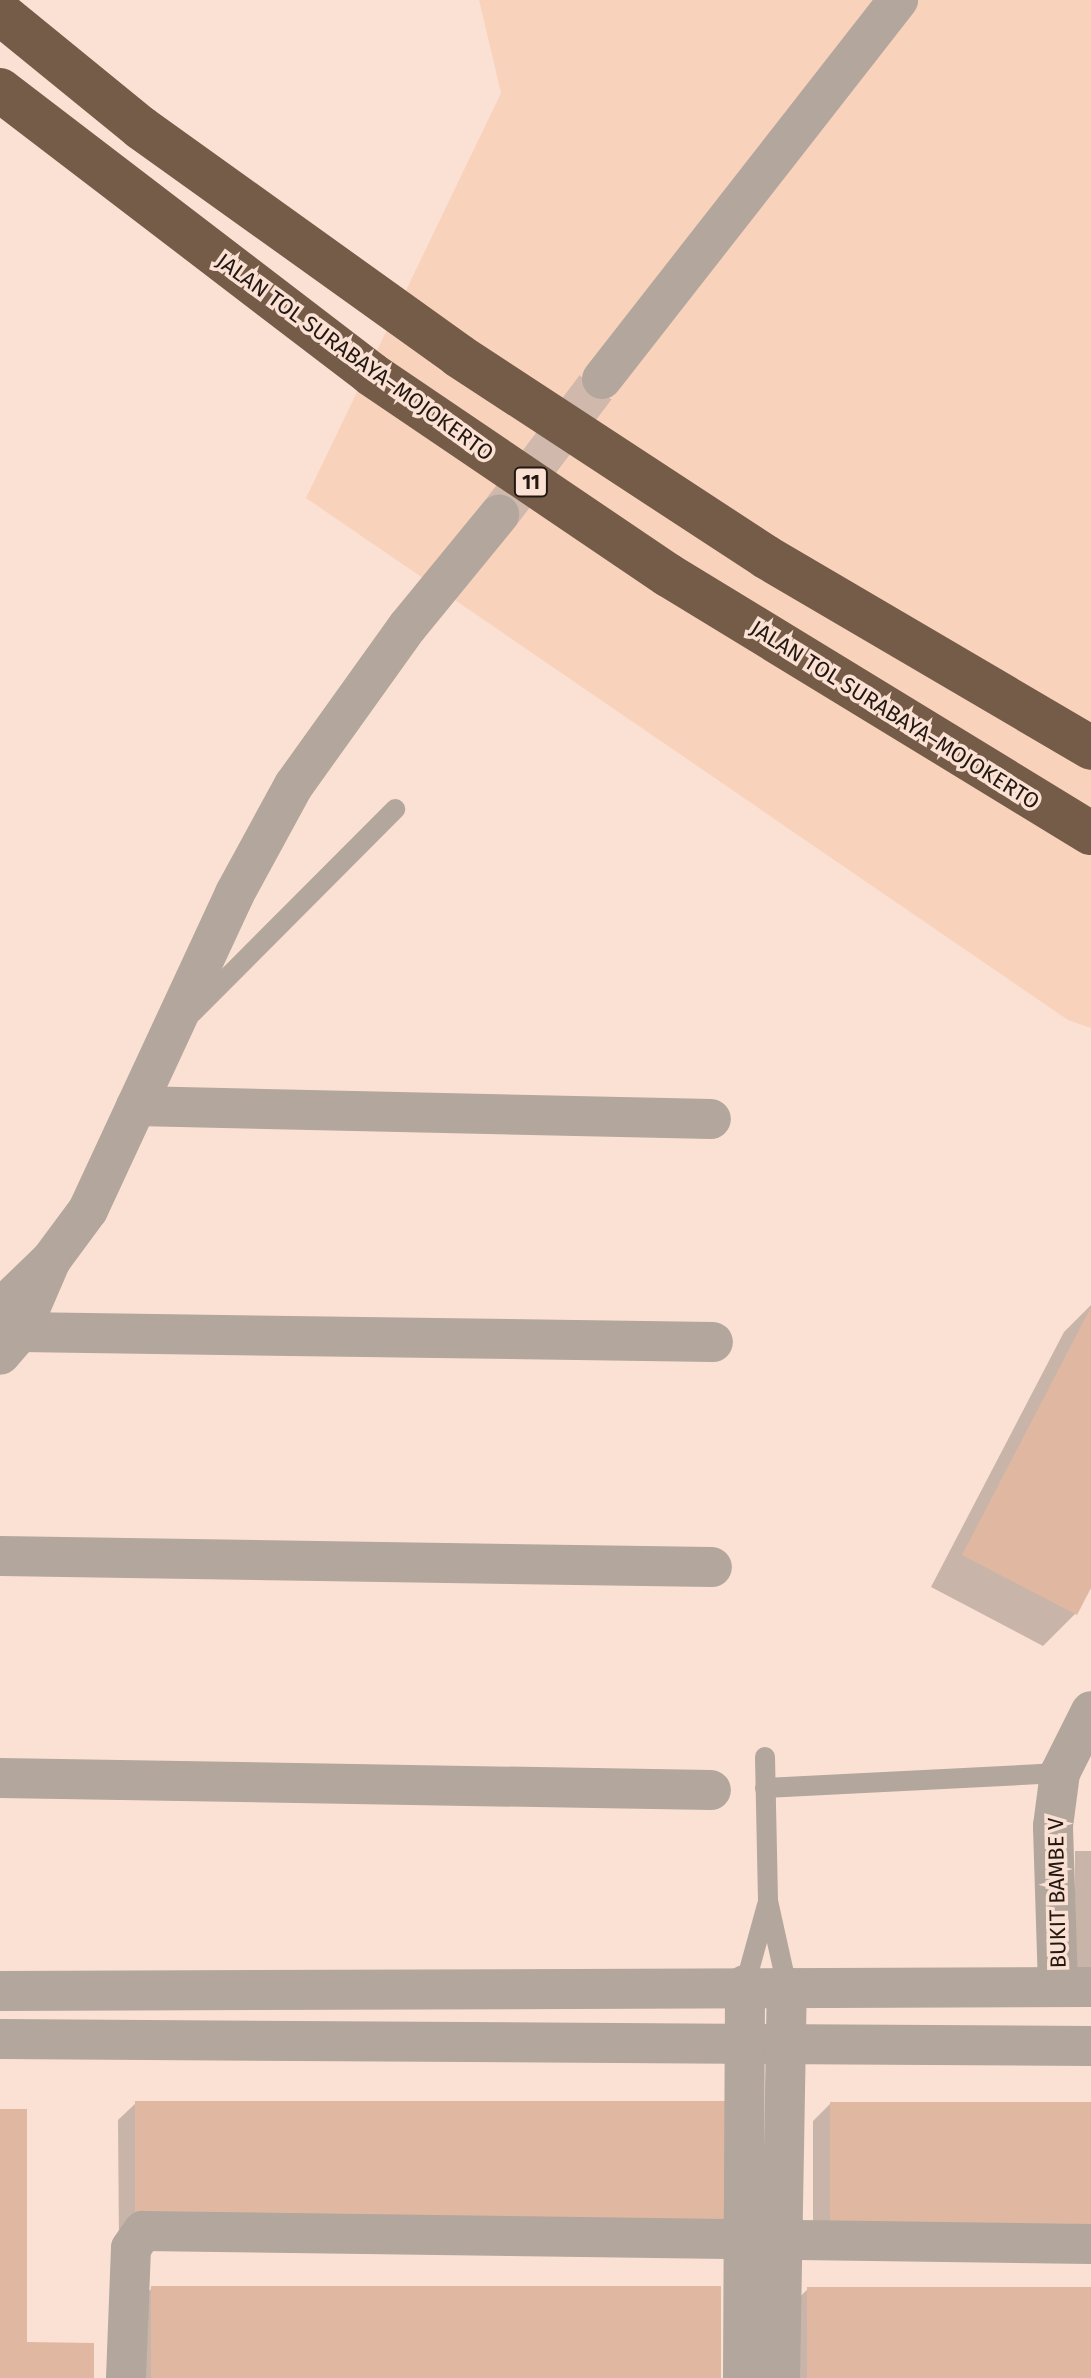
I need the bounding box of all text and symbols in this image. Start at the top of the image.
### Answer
street label: JALAN TOL SURABAYA–MOJOKERTO [211,248,499,466]
road number: 11 [513,466,549,498]
street label: JALAN TOL SURABAYA–MOJOKERTO [746,615,1044,815]
street label: BUKIT BAMBE V [1042,1817,1072,1969]

